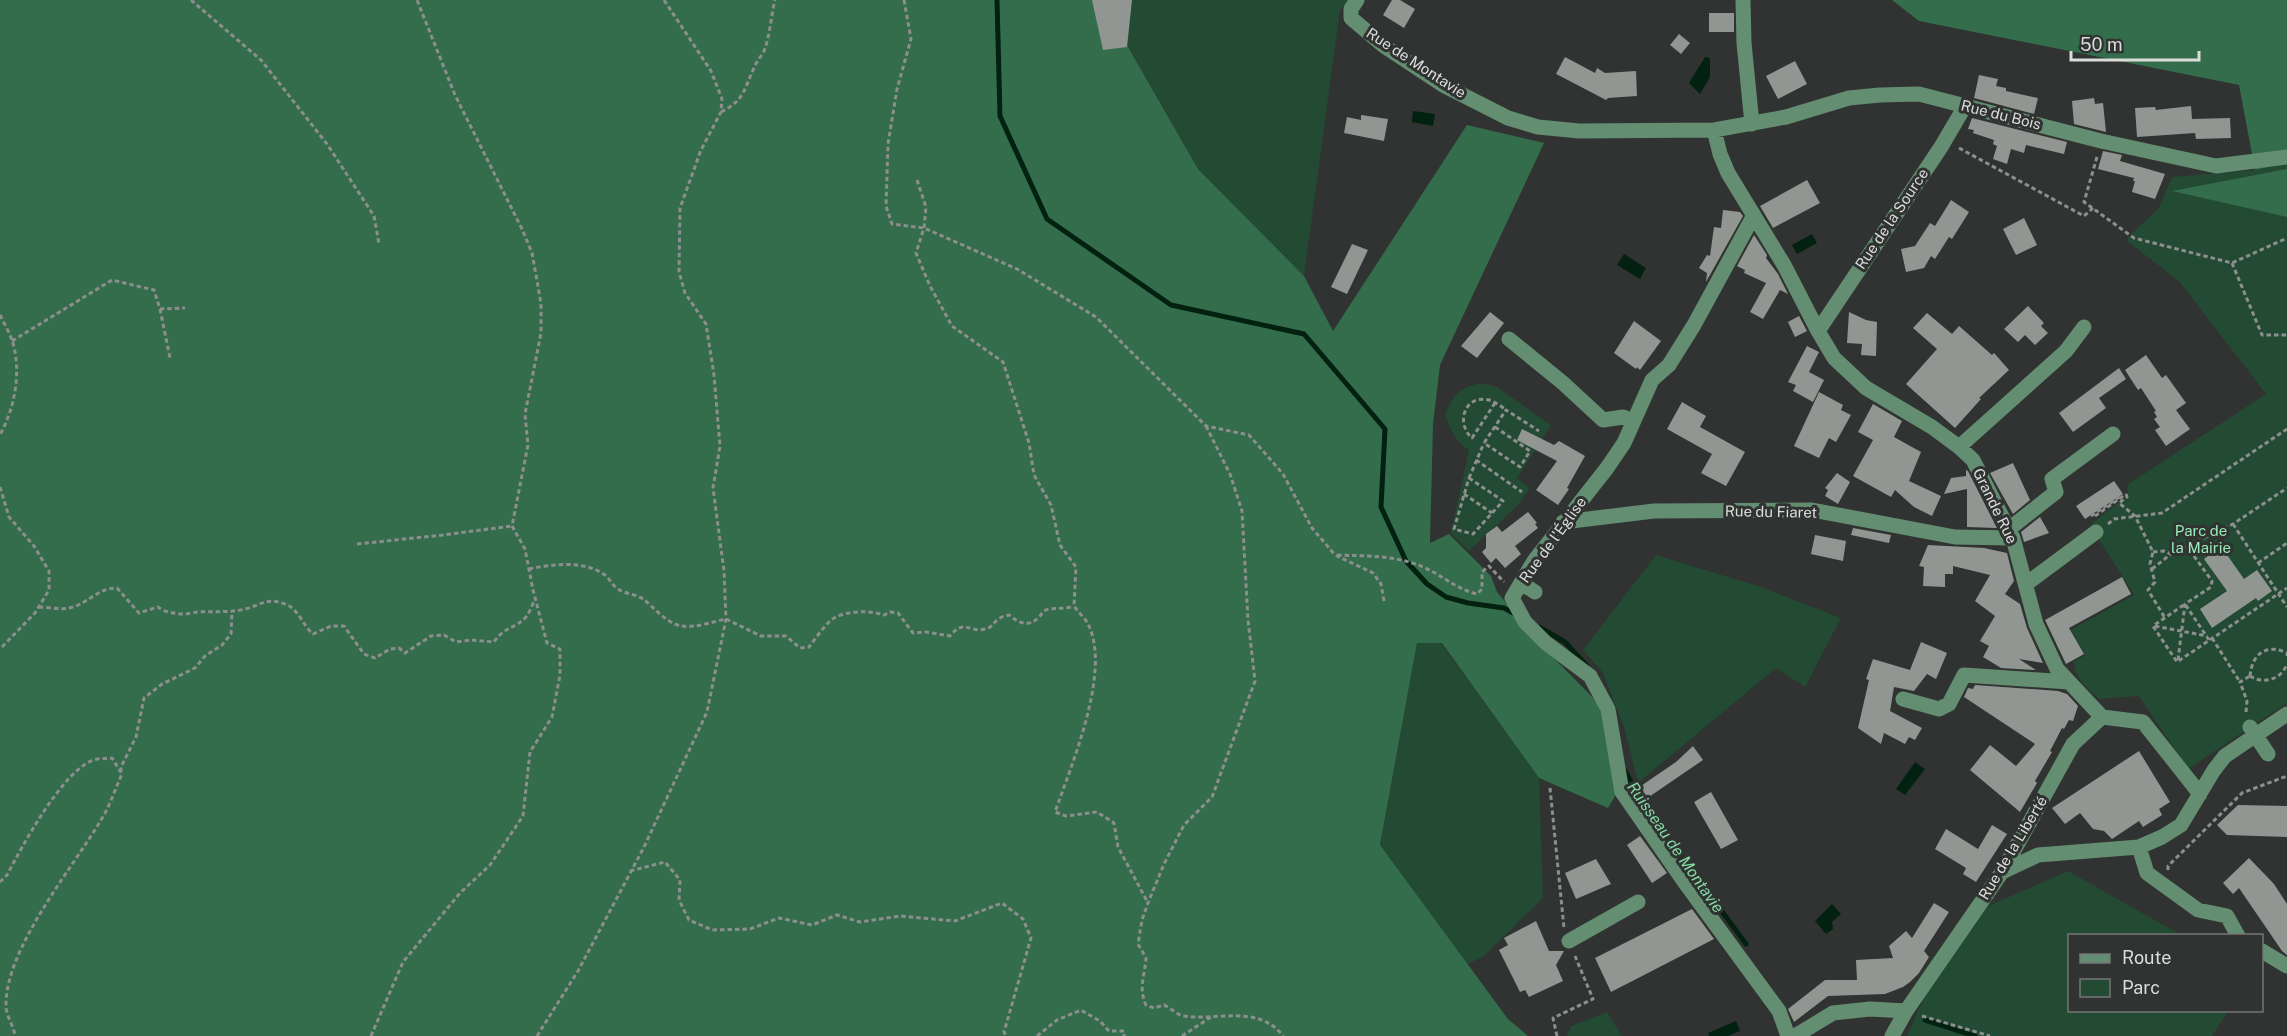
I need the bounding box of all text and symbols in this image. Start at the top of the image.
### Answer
street label: Rue de Montavie [1363,24,1469,101]
scale bar [2071,24,2198,62]
text: 50 m [2080,34,2123,55]
street label: Rue du Bois [1959,96,2043,133]
street label: Rue de la Source [1852,165,1932,272]
street label: Grande Rue [1970,465,2021,546]
street label: Rue de l'Église [1516,493,1589,586]
street label: Rue du Fiaret [1725,502,1818,521]
park label: Parc de la Mairie [2171,522,2231,556]
water label: Ruisseau de Montavie [1623,778,1728,917]
street label: Rue de la Liberté [1975,793,2050,903]
legend [2068,934,2263,1012]
text: Route [2122,947,2171,968]
text: Parc [2122,977,2160,998]

